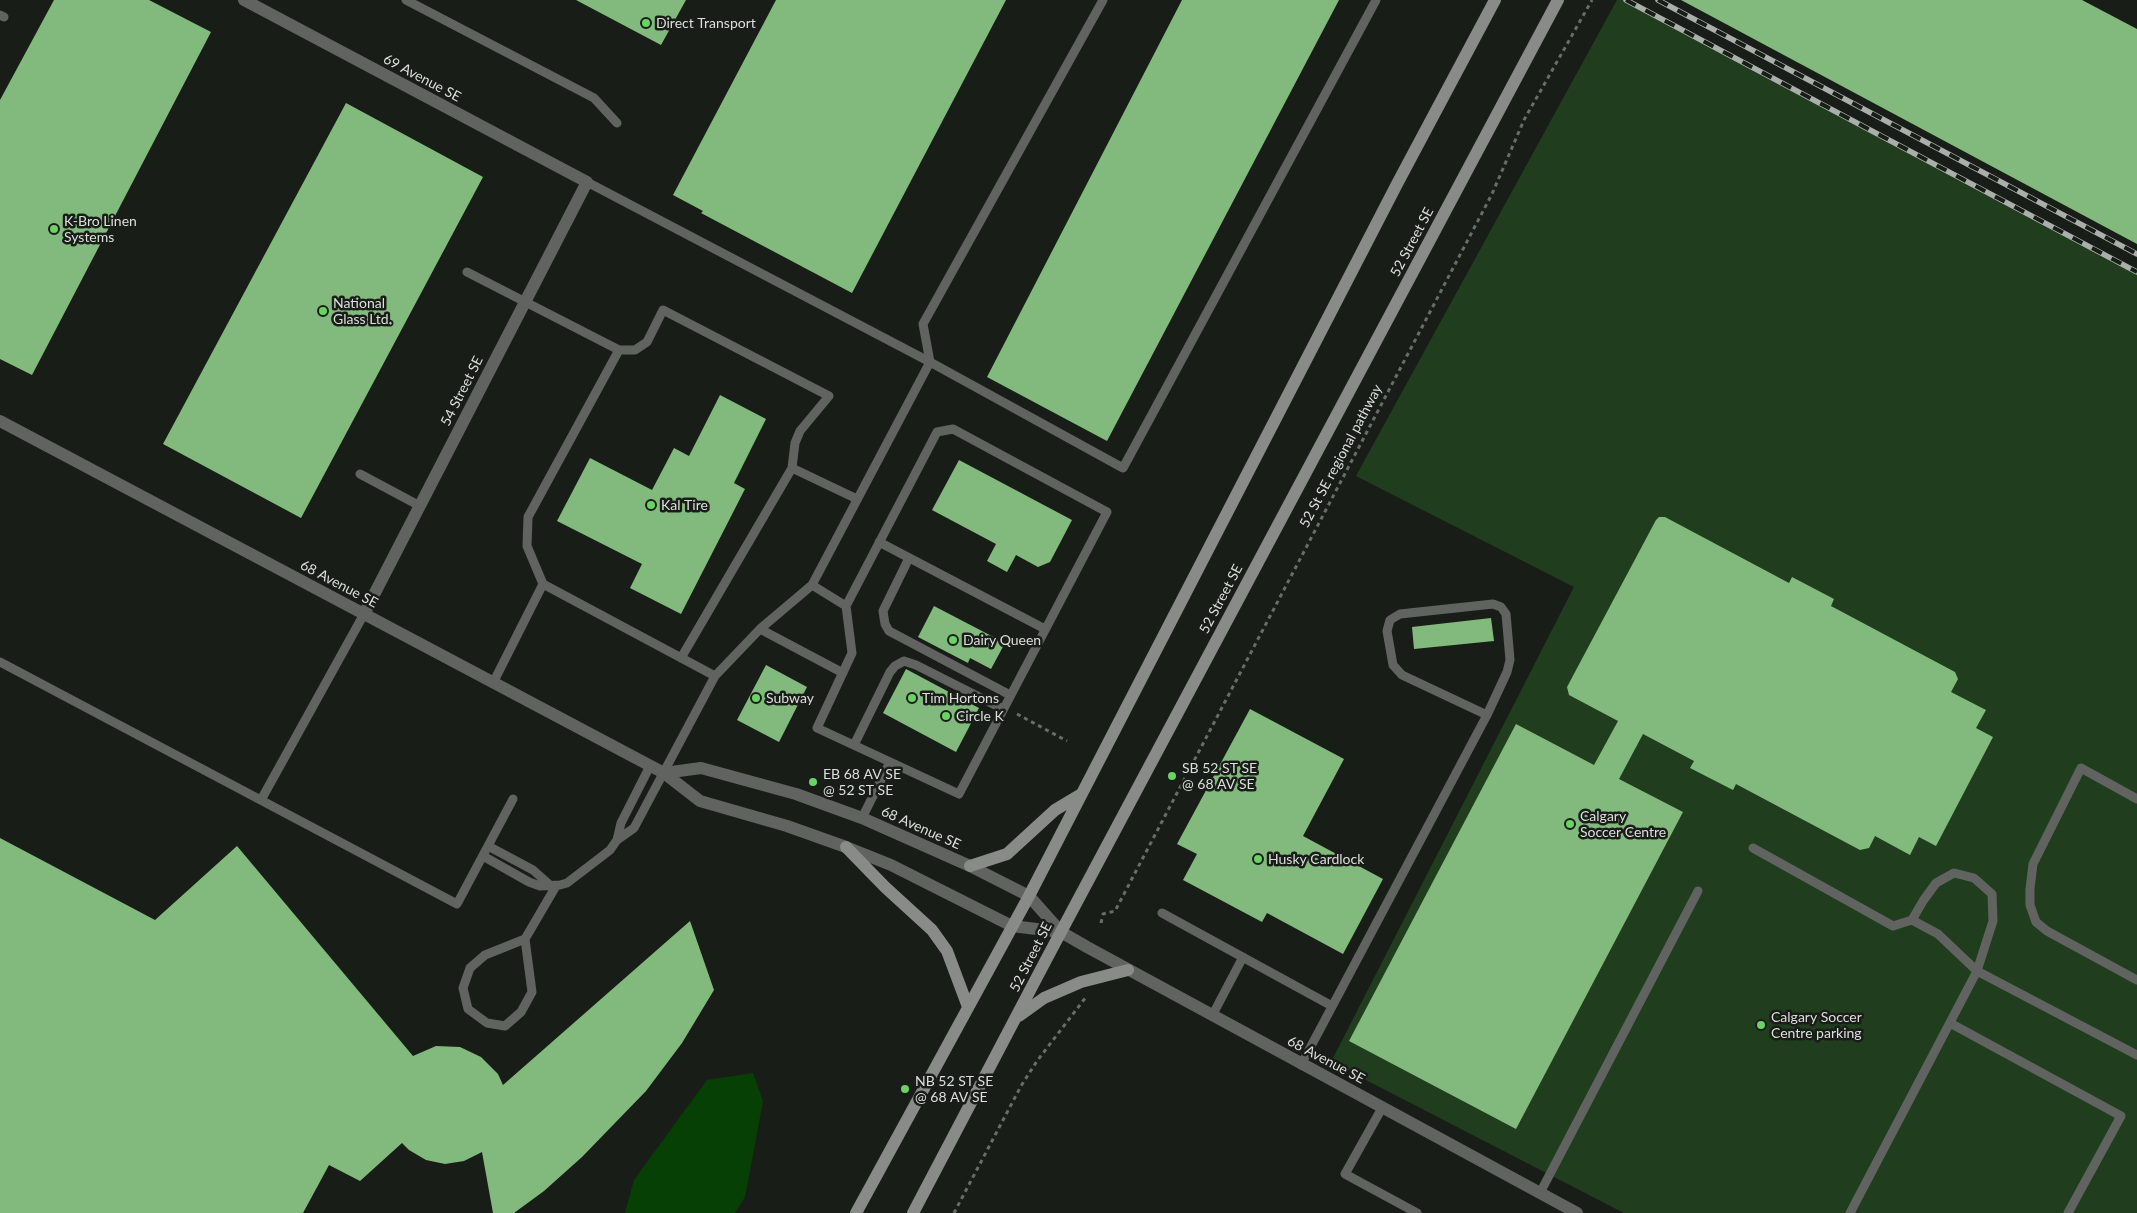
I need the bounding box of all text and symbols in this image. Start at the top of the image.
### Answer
place label: Direct Transport [656,15,756,31]
marker: Direct Transport [640,17,652,29]
street label: 69 Avenue SE [380,51,464,105]
street label: 52 Street SE [1387,205,1437,279]
place label: K-Bro Linen Systems [64,213,137,246]
marker: K-Bro Linen Systems [48,223,60,235]
place label: National Glass Ltd. [333,295,392,328]
marker: National Glass Ltd. [317,305,329,317]
street label: 54 Street SE [437,353,487,429]
street label: 52 St SE regional pathway [1296,381,1386,531]
place label: Kal Tire [661,497,708,513]
marker: Kal Tire [645,499,657,511]
street label: 68 Avenue SE [297,557,381,611]
street label: 52 Street SE [1196,562,1246,636]
place label: Dairy Queen [963,632,1041,648]
marker: Dairy Queen [947,634,959,646]
place label: Subway [766,690,814,706]
place label: Tim Hortons [922,690,999,706]
marker: Subway [750,692,762,704]
marker: Tim Hortons [906,692,918,704]
place label: Circle K [956,708,1004,724]
marker: Circle K [940,710,952,722]
place label: SB 52 ST SE @ 68 AV SE [1182,760,1257,792]
place label: EB 68 AV SE @ 52 ST SE [823,766,901,799]
marker: SB 52 ST SE @ 68 AV SE [1166,770,1178,782]
marker: EB 68 AV SE @ 52 ST SE [807,776,819,788]
street label: 68 Avenue SE [879,803,963,853]
place label: Calgary Soccer Centre [1580,808,1666,840]
marker: Calgary Soccer Centre [1564,818,1576,830]
place label: Husky Cardlock [1268,851,1364,867]
marker: Husky Cardlock [1252,853,1264,865]
street label: 52 Street SE [1006,919,1056,995]
place label: Calgary Soccer Centre parking [1771,1009,1862,1042]
marker: Calgary Soccer Centre parking [1755,1019,1767,1031]
street label: 68 Avenue SE [1284,1033,1368,1087]
place label: NB 52 ST SE @ 68 AV SE [915,1073,993,1106]
marker: NB 52 ST SE @ 68 AV SE [899,1083,911,1095]

